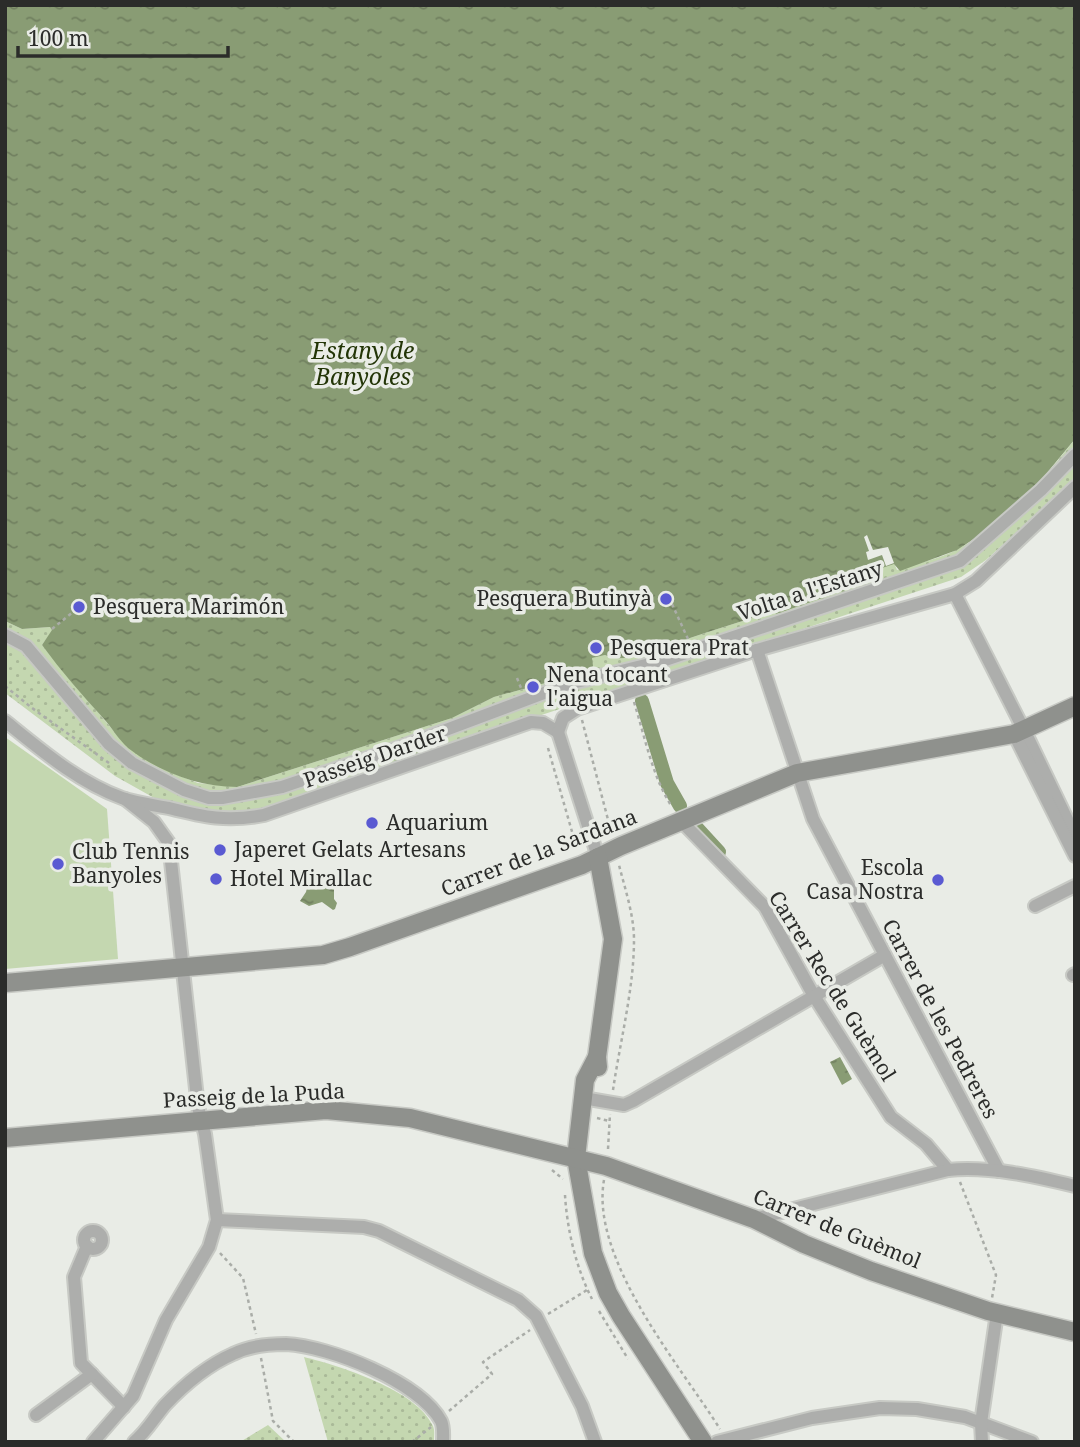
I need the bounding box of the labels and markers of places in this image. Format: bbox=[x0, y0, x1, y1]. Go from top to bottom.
place label: Pesquera Butinyà bbox=[476, 584, 652, 612]
marker: Pesquera Butinyà bbox=[658, 591, 674, 607]
place label: Pesquera Marimón bbox=[93, 592, 284, 620]
marker: Pesquera Marimón bbox=[71, 599, 87, 615]
place label: Pesquera Prat bbox=[610, 633, 749, 661]
marker: Pesquera Prat bbox=[588, 640, 604, 656]
place label: Nena tocant l'aigua bbox=[547, 660, 668, 712]
marker: Nena tocant l'aigua bbox=[525, 679, 541, 695]
place label: Aquarium bbox=[386, 808, 488, 836]
marker: Aquarium bbox=[364, 815, 380, 831]
place label: Japeret Gelats Artesans bbox=[233, 835, 466, 863]
place label: Club Tennis Banyoles bbox=[72, 837, 189, 889]
marker: Japeret Gelats Artesans bbox=[212, 842, 228, 858]
place label: Escola Casa Nostra bbox=[806, 853, 924, 905]
marker: Club Tennis Banyoles bbox=[50, 856, 66, 872]
place label: Hotel Mirallac bbox=[230, 864, 372, 892]
marker: Hotel Mirallac bbox=[208, 871, 224, 887]
marker: Escola Casa Nostra bbox=[930, 872, 946, 888]

